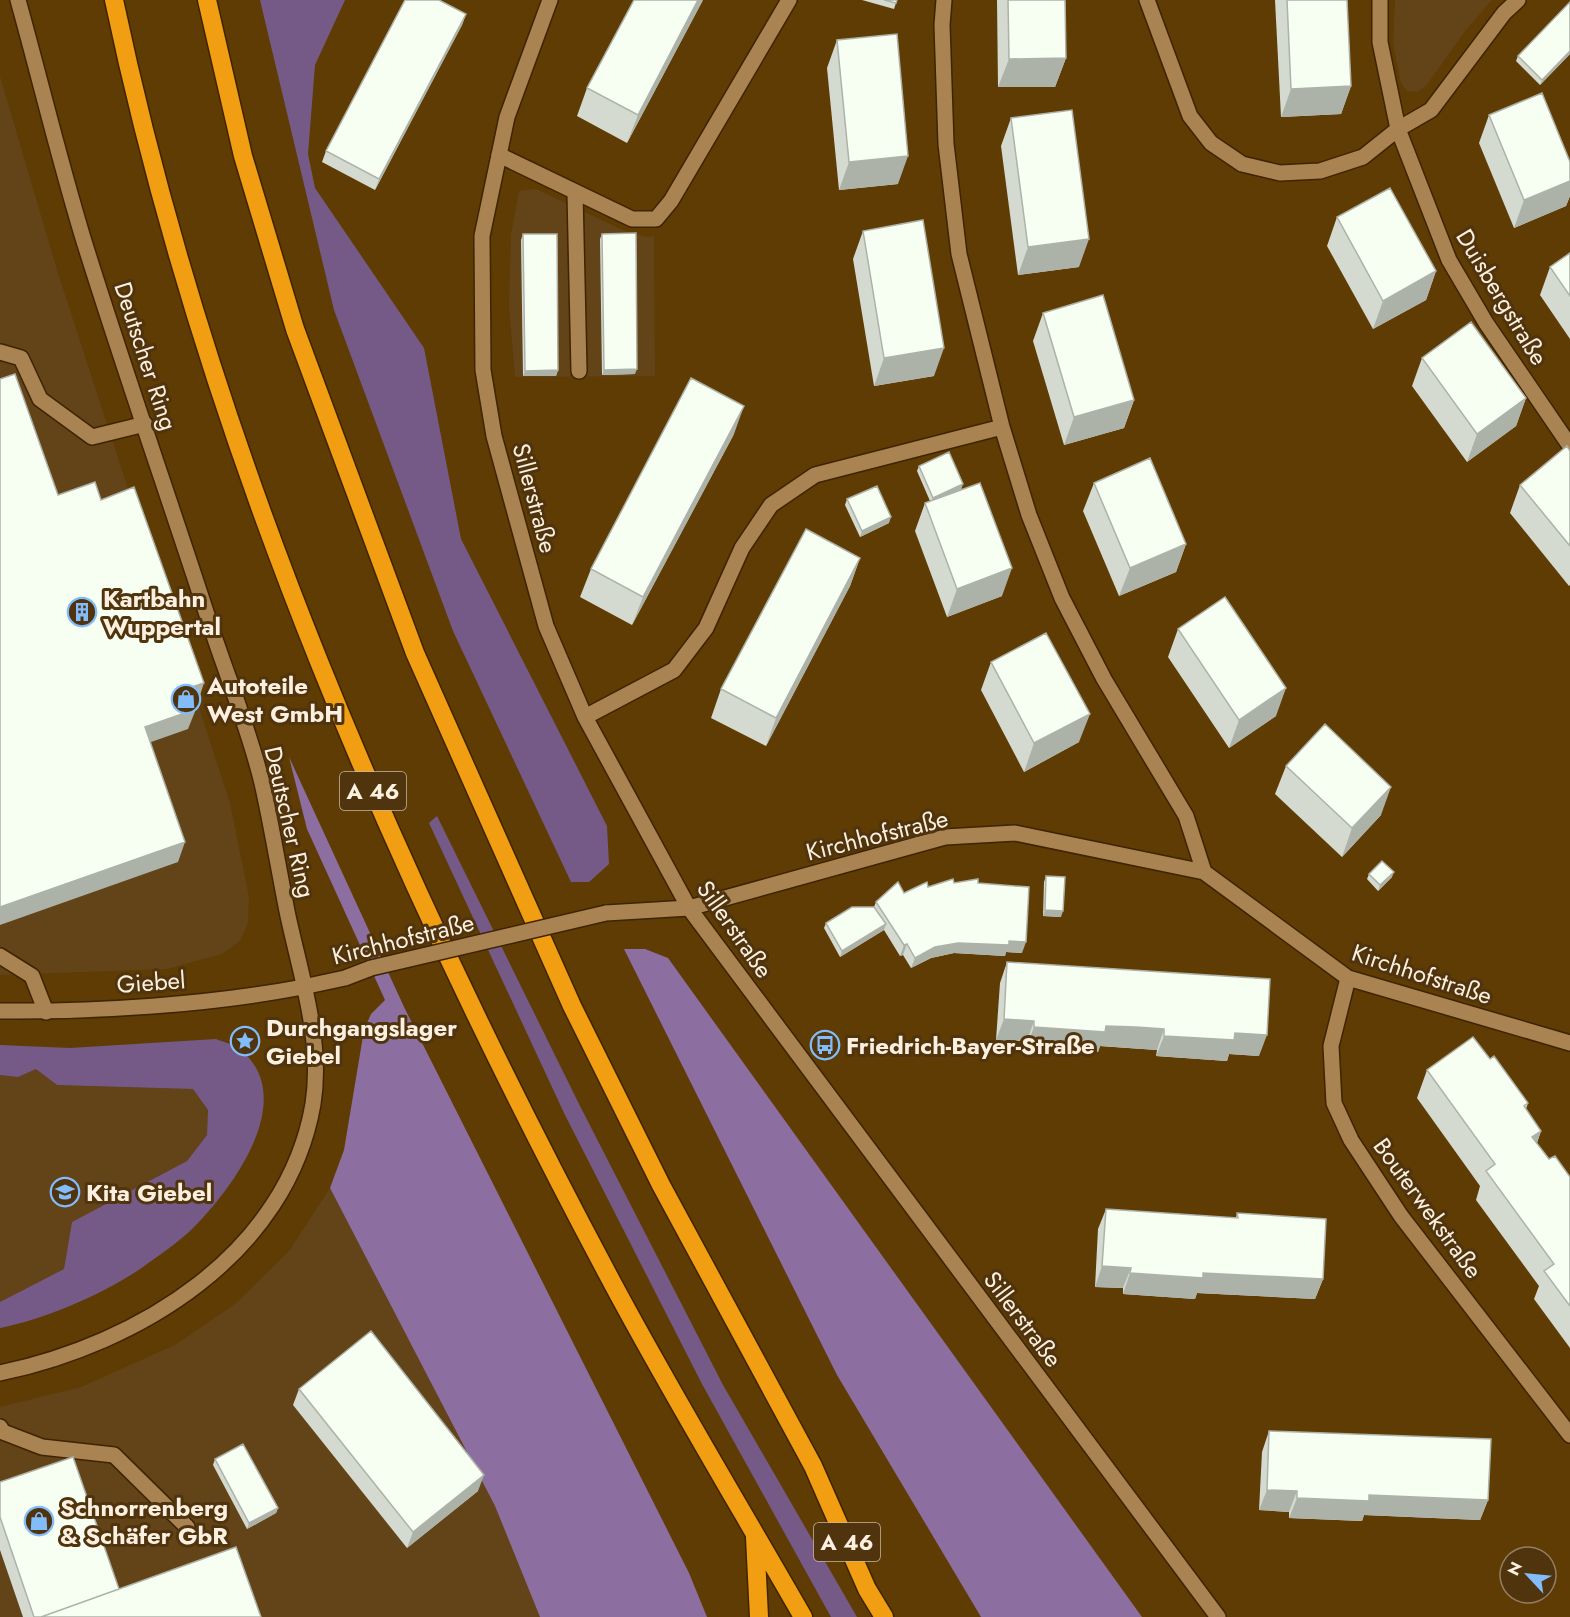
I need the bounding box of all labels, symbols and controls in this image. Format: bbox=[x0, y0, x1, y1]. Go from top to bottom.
street label: Duisbergstraße bbox=[1447, 222, 1557, 372]
street label: Deutscher Ring bbox=[105, 277, 187, 435]
street label: Sillerstraße bbox=[504, 439, 566, 557]
place label: Kartbahn Wuppertal bbox=[103, 581, 221, 644]
building icon: Kartbahn Wuppertal bbox=[66, 596, 98, 628]
place label: Autoteile West GmbH bbox=[206, 668, 343, 731]
shop icon: Autoteile West GmbH bbox=[170, 683, 202, 715]
street label: Deutscher Ring bbox=[256, 743, 324, 901]
road number: A 46 bbox=[340, 772, 406, 810]
street label: Kirchhofstraße bbox=[802, 800, 952, 870]
street label: Sillerstraße bbox=[688, 873, 782, 985]
street label: Kirchhofstraße bbox=[328, 904, 478, 974]
street label: Kirchhofstraße bbox=[1347, 935, 1497, 1013]
street label: Giebel bbox=[115, 962, 187, 1002]
place label: Durchgangslager Giebel bbox=[266, 1010, 457, 1073]
place icon: Durchgangslager Giebel bbox=[229, 1025, 261, 1057]
place label: Friedrich-Bayer-Straße bbox=[846, 1028, 1095, 1063]
bus stop icon: Friedrich-Bayer-Straße bbox=[809, 1029, 841, 1061]
street label: Bouterwekstraße bbox=[1365, 1130, 1491, 1286]
place label: Kita Giebel bbox=[86, 1175, 212, 1210]
school or university icon: Kita Giebel bbox=[49, 1176, 81, 1208]
street label: Sillerstraße bbox=[975, 1264, 1071, 1374]
place label: Schnorrenberg & Schäfer GbR bbox=[60, 1490, 228, 1553]
shop icon: Schnorrenberg & Schäfer GbR bbox=[23, 1505, 55, 1537]
road number: A 46 bbox=[814, 1523, 880, 1561]
north arrow bbox=[1498, 1545, 1558, 1605]
text: N bbox=[1502, 1558, 1528, 1579]

